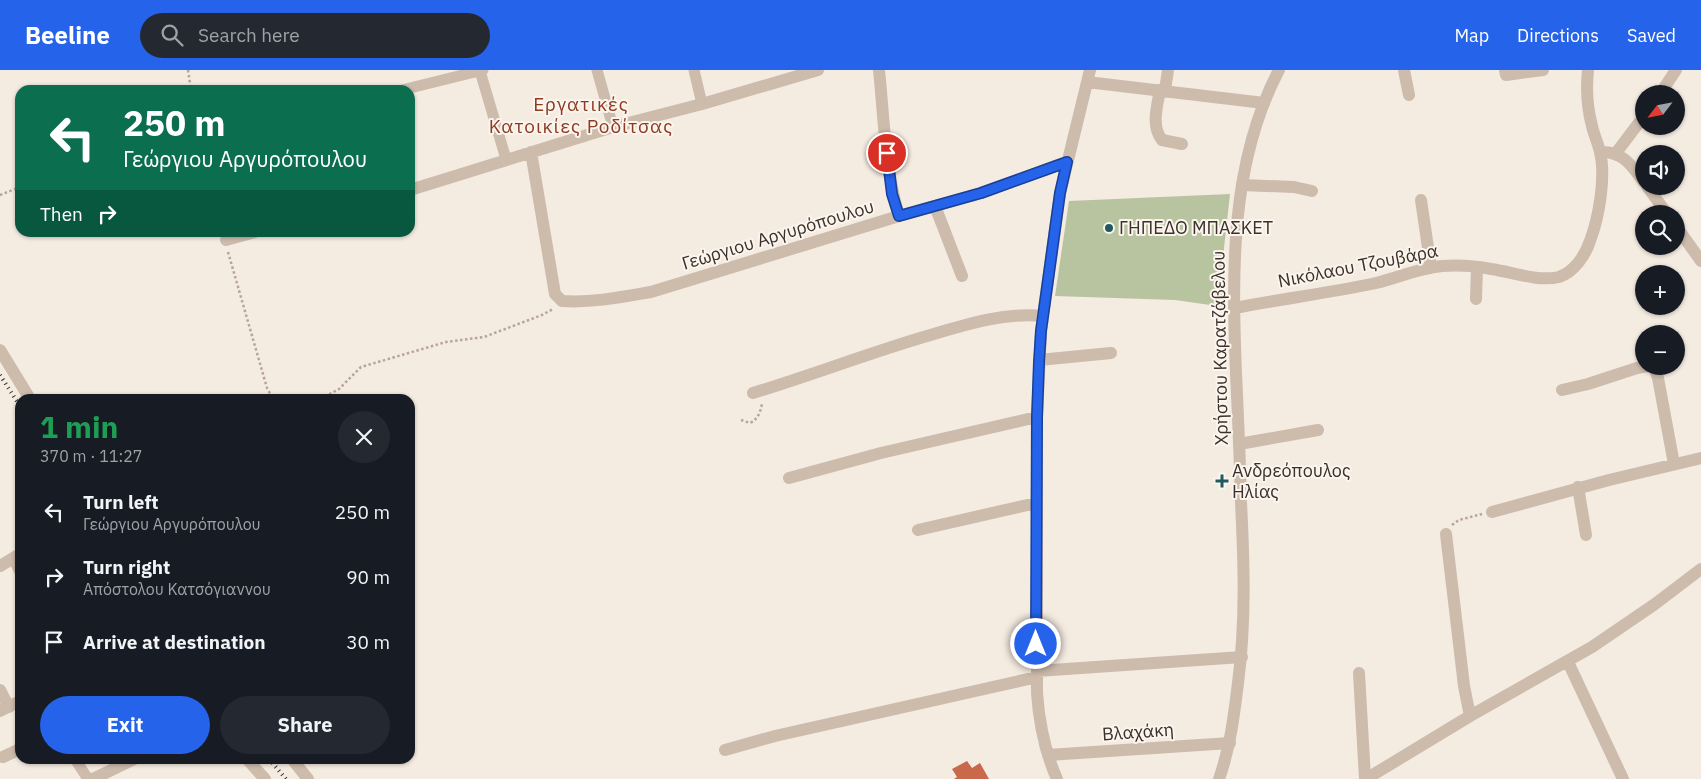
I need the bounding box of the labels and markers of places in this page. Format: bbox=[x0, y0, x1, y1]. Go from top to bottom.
pin bbox=[866, 132, 908, 174]
place label: ΓΗΠΕΔΟ ΜΠΑΣΚΕΤ bbox=[1119, 216, 1273, 239]
marker: ΓΗΠΕΔΟ ΜΠΑΣΚΕΤ bbox=[1103, 222, 1115, 234]
place label: Ανδρεόπουλος Ηλίας bbox=[1232, 459, 1351, 503]
marker: Ανδρεόπουλος Ηλίας bbox=[1216, 475, 1228, 487]

